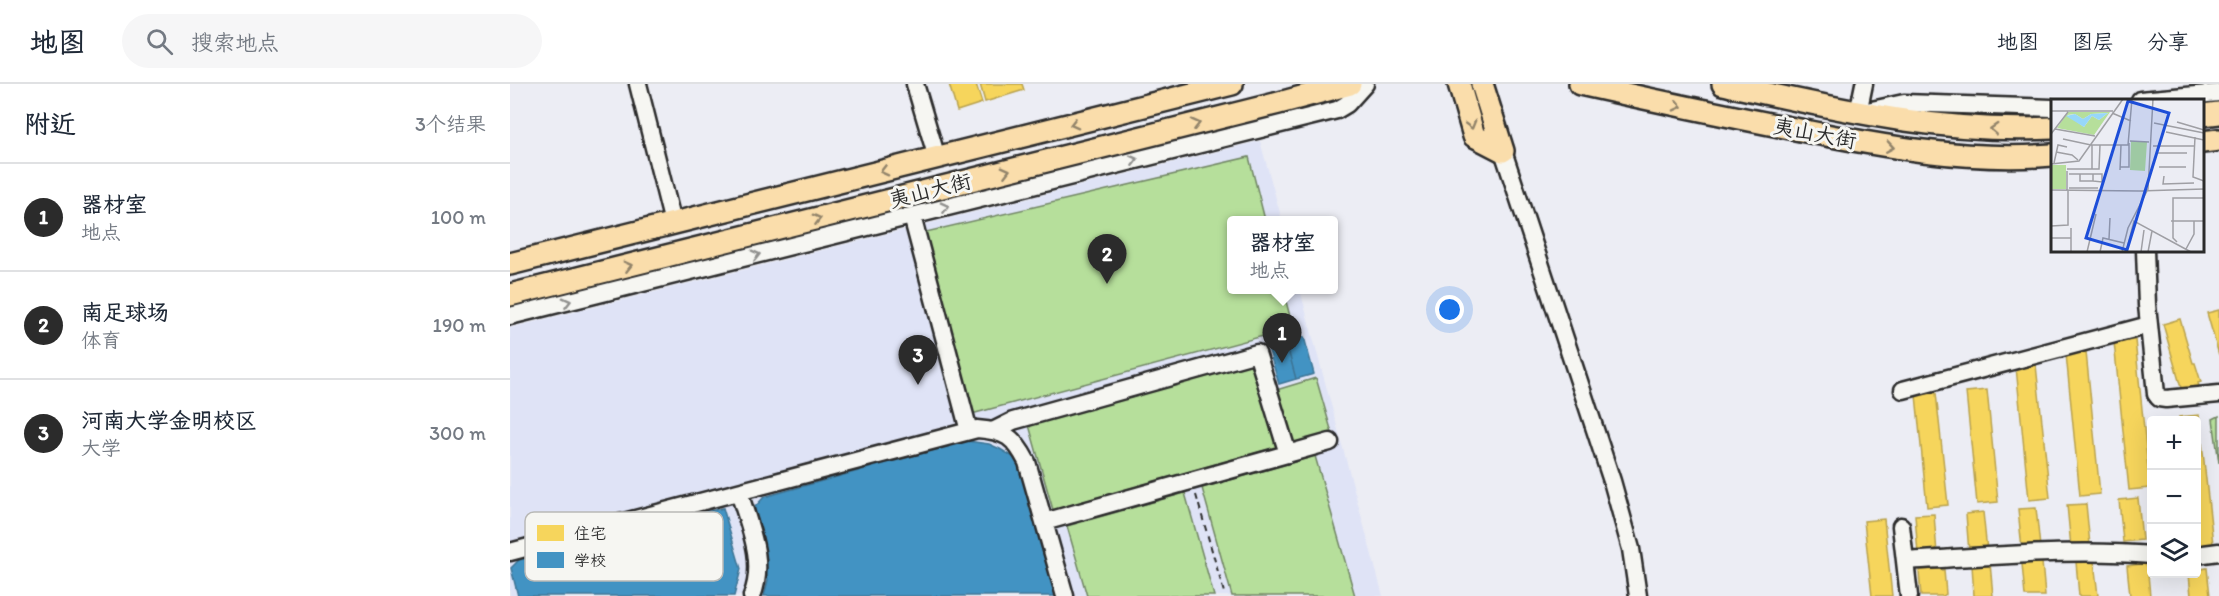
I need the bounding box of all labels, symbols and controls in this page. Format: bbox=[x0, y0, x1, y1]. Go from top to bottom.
search box bbox=[122, 14, 542, 68]
text: 地图 bbox=[30, 25, 86, 59]
icon: search bbox=[143, 25, 176, 58]
text: 搜索地点 bbox=[191, 29, 279, 56]
text: 地图 bbox=[1997, 29, 2039, 54]
text: 图层 bbox=[2072, 29, 2114, 54]
text: 分享 bbox=[2147, 29, 2189, 54]
one-way arrow bbox=[1673, 99, 1683, 112]
inset map bbox=[2051, 99, 2204, 252]
text: 附近 bbox=[24, 108, 76, 140]
text: 3个结果 bbox=[415, 112, 486, 136]
street label: 夷山大街 bbox=[1771, 113, 1859, 153]
one-way arrow bbox=[1069, 116, 1079, 129]
one-way arrow bbox=[1190, 119, 1200, 132]
one-way arrow bbox=[1464, 120, 1476, 130]
one-way arrow bbox=[1990, 122, 1999, 135]
one-way arrow bbox=[1886, 140, 1895, 152]
one-way arrow bbox=[1129, 155, 1139, 168]
one-way arrow bbox=[879, 163, 889, 176]
one-way arrow bbox=[1001, 166, 1011, 179]
street label: 夷山大街 bbox=[886, 168, 974, 212]
text: 器材室 bbox=[81, 191, 147, 218]
one-way arrow bbox=[940, 202, 950, 215]
text: 1 bbox=[39, 205, 48, 229]
text: 100 m bbox=[431, 205, 486, 229]
one-way arrow bbox=[812, 213, 822, 226]
popup bbox=[1227, 216, 1338, 294]
text: 地点 bbox=[81, 220, 121, 244]
text: 器材室 bbox=[1249, 229, 1316, 256]
pin: 2 bbox=[1088, 234, 1126, 284]
one-way arrow bbox=[751, 249, 761, 262]
text: 地点 bbox=[1249, 258, 1289, 282]
one-way arrow bbox=[623, 260, 633, 273]
your location bbox=[1435, 295, 1464, 324]
one-way arrow bbox=[562, 296, 572, 309]
text: 南足球场 bbox=[81, 299, 169, 326]
text: 2 bbox=[38, 313, 49, 337]
text: 190 m bbox=[433, 313, 486, 337]
pin: 1 bbox=[1262, 314, 1302, 363]
text: 体育 bbox=[81, 328, 121, 352]
pin: 3 bbox=[898, 336, 938, 385]
text: 河南大学金明校区 bbox=[81, 407, 257, 434]
map controls bbox=[2147, 416, 2201, 578]
button: + bbox=[2147, 416, 2201, 470]
text: 3 bbox=[38, 421, 49, 445]
text: 300 m bbox=[429, 421, 486, 445]
text: 大学 bbox=[81, 436, 121, 460]
button: − bbox=[2147, 470, 2201, 524]
legend bbox=[525, 512, 723, 581]
text: 住宅 bbox=[574, 524, 606, 543]
button: layers bbox=[2147, 524, 2201, 578]
text: 学校 bbox=[574, 551, 606, 570]

